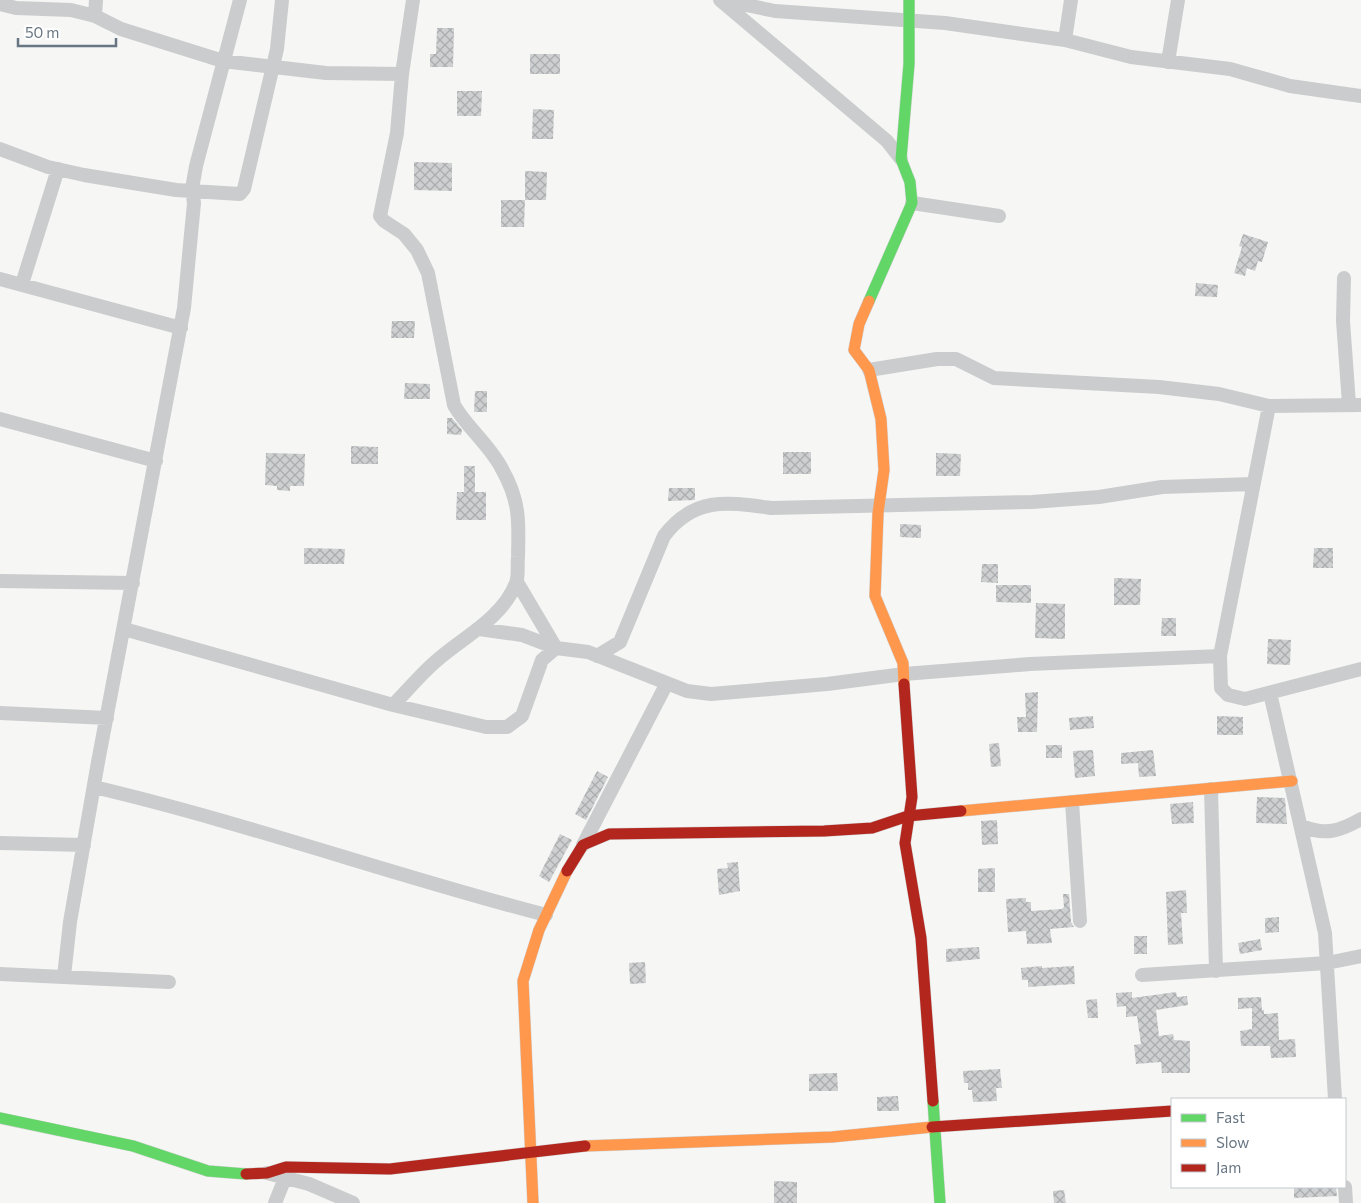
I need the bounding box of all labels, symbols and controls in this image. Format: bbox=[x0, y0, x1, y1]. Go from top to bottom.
scale bar bbox=[18, 15, 115, 47]
text: 50 m bbox=[25, 23, 59, 41]
legend bbox=[1171, 1098, 1346, 1188]
text: Fast bbox=[1216, 1108, 1245, 1126]
text: Slow bbox=[1216, 1133, 1249, 1151]
text: Jam bbox=[1216, 1158, 1241, 1176]

